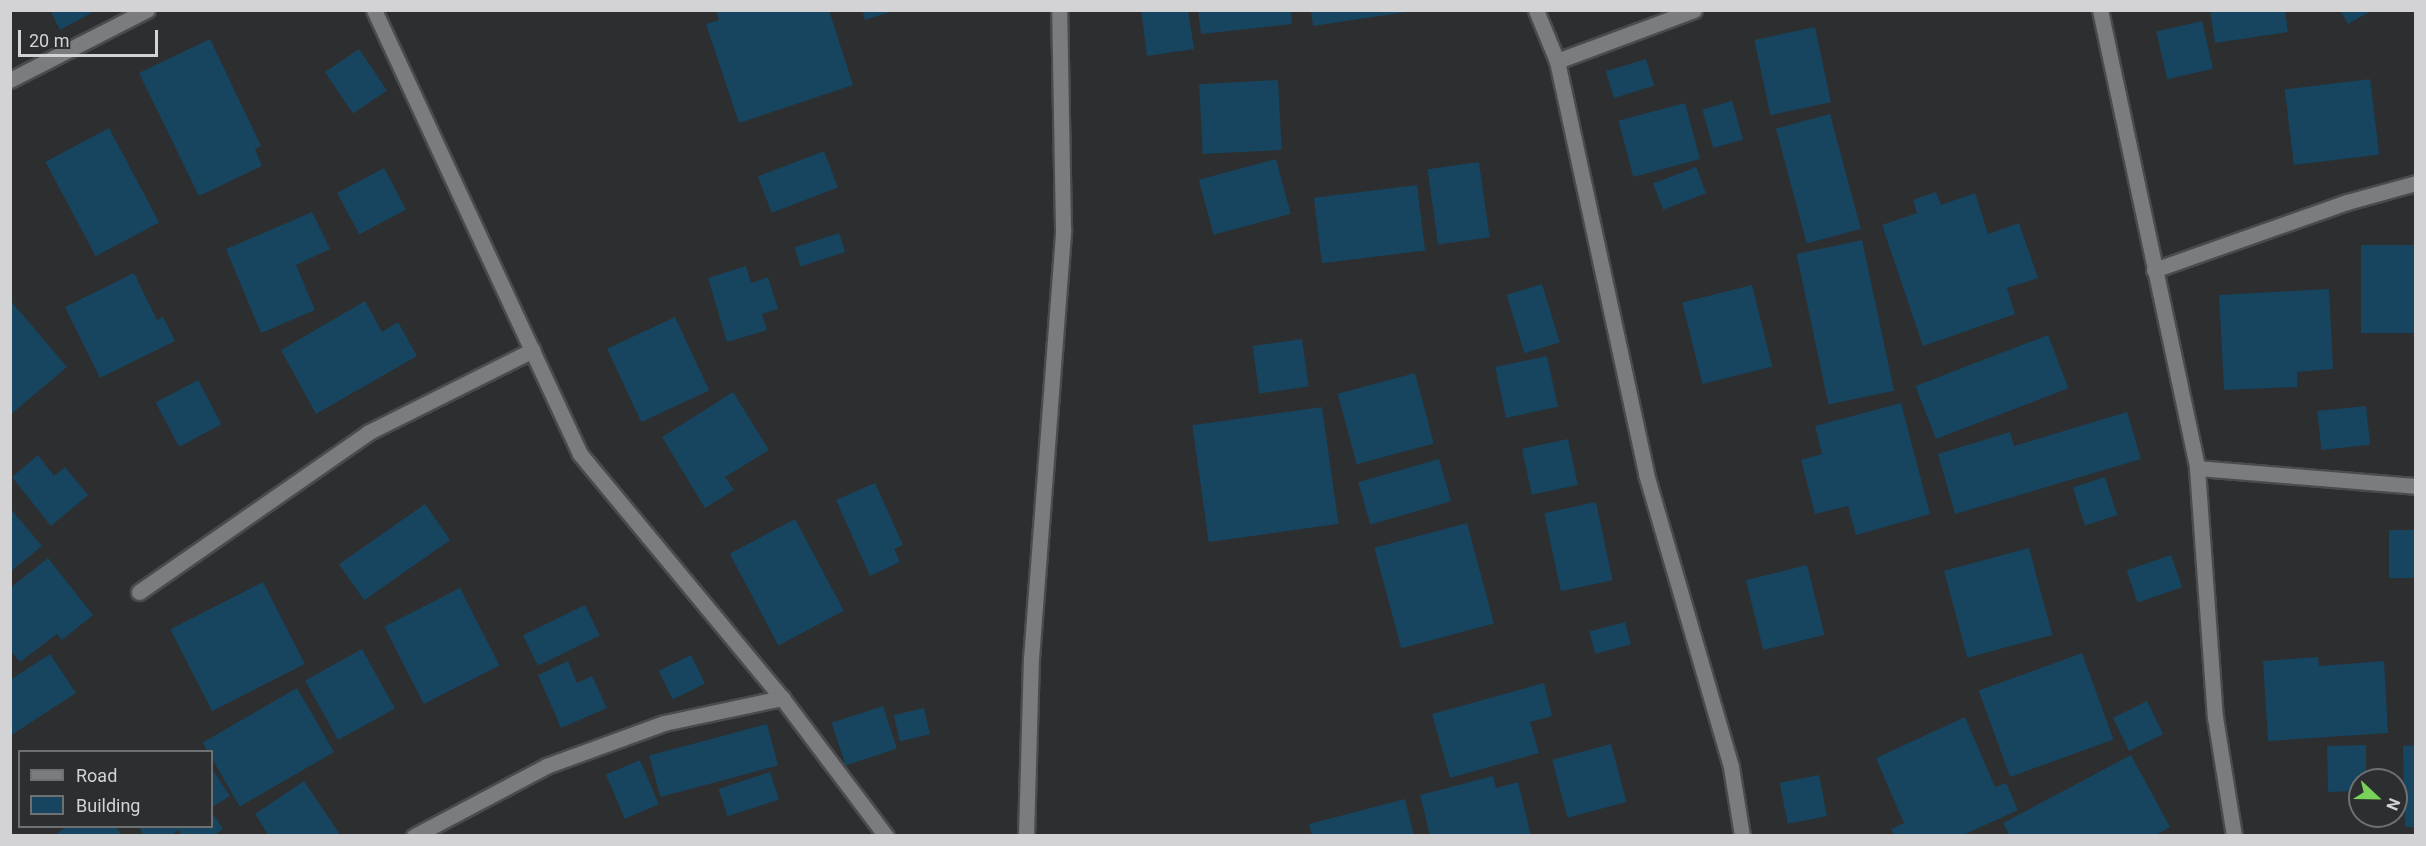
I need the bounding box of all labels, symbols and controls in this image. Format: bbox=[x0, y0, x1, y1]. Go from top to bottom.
scale bar bbox=[21, 18, 160, 56]
text: 20 m bbox=[29, 30, 69, 51]
legend bbox=[18, 750, 213, 828]
text: Road bbox=[76, 765, 117, 786]
north arrow bbox=[2348, 768, 2408, 828]
text: Building bbox=[76, 795, 140, 816]
text: N bbox=[2382, 795, 2404, 813]

